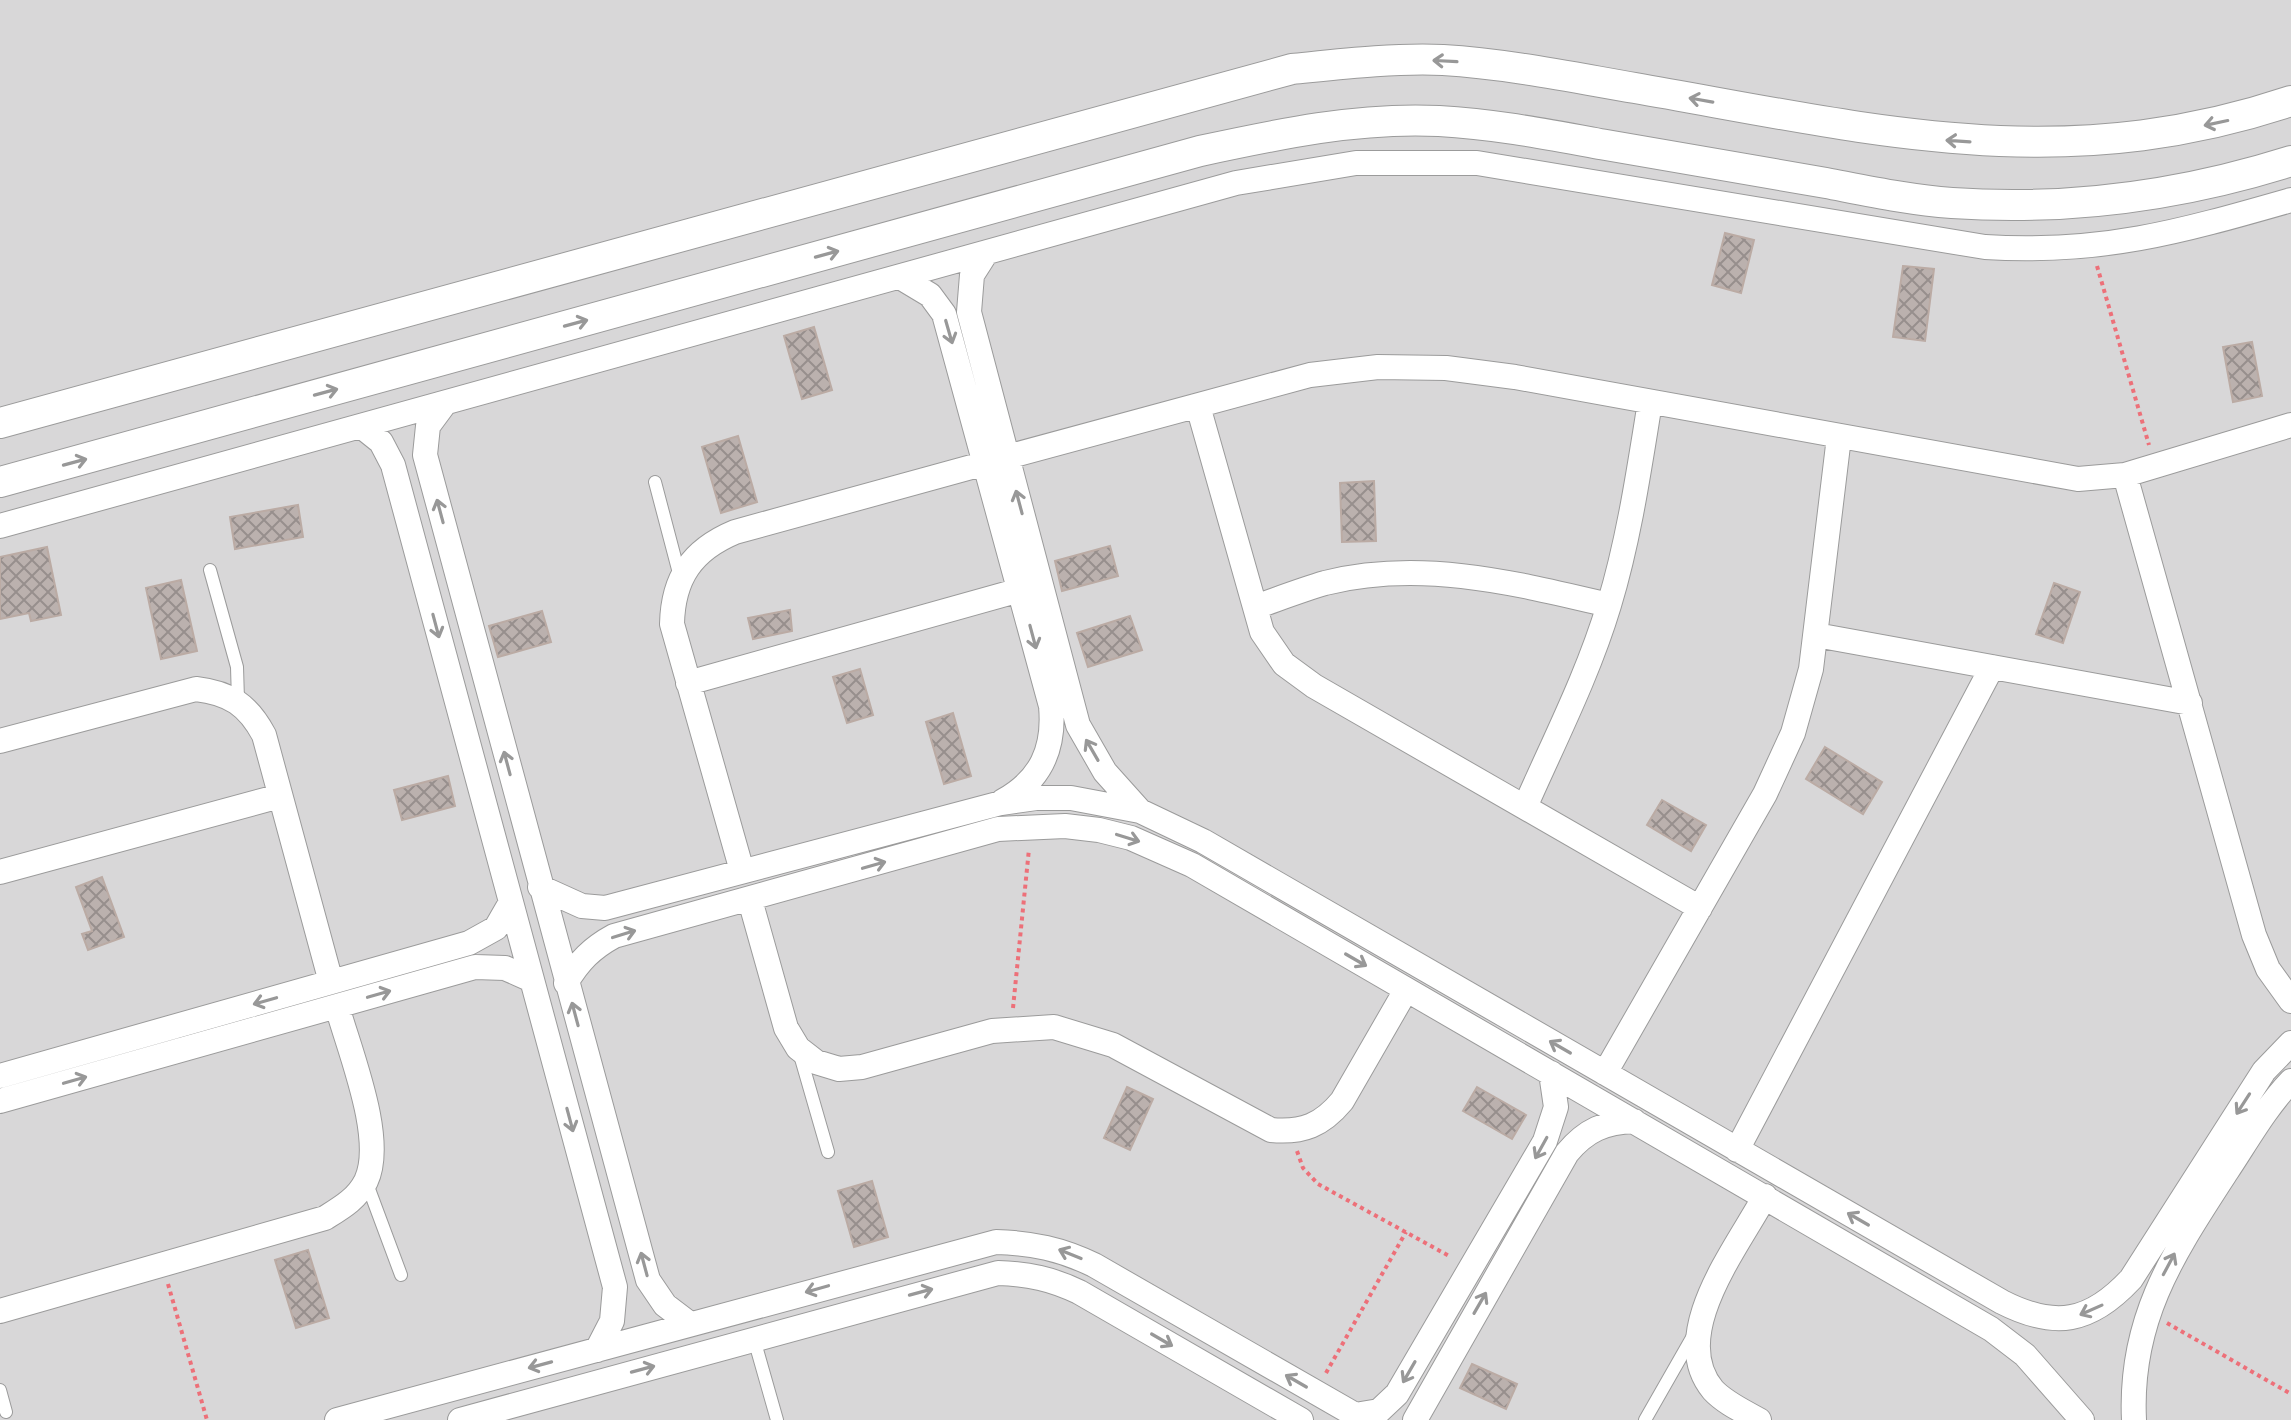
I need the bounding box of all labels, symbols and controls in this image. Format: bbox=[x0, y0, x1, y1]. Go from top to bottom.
one-way arrow bbox=[1432, 53, 1459, 68]
one-way arrow bbox=[1689, 91, 1715, 106]
one-way arrow bbox=[2204, 116, 2230, 131]
one-way arrow bbox=[1945, 133, 1972, 148]
one-way arrow bbox=[814, 246, 840, 261]
one-way arrow bbox=[563, 315, 589, 330]
one-way arrow bbox=[943, 318, 958, 344]
one-way arrow bbox=[312, 384, 338, 399]
one-way arrow bbox=[62, 453, 88, 468]
one-way arrow bbox=[1010, 489, 1025, 515]
one-way arrow bbox=[432, 499, 447, 525]
one-way arrow bbox=[430, 612, 445, 638]
one-way arrow bbox=[1026, 623, 1041, 649]
one-way arrow bbox=[1084, 739, 1100, 762]
one-way arrow bbox=[499, 750, 514, 776]
one-way arrow bbox=[1114, 831, 1140, 846]
one-way arrow bbox=[861, 857, 887, 872]
one-way arrow bbox=[610, 926, 636, 941]
one-way arrow bbox=[1344, 953, 1367, 969]
one-way arrow bbox=[366, 986, 391, 1000]
one-way arrow bbox=[252, 994, 278, 1009]
one-way arrow bbox=[566, 1001, 581, 1027]
one-way arrow bbox=[1549, 1039, 1572, 1055]
one-way arrow bbox=[62, 1072, 87, 1086]
one-way arrow bbox=[2234, 1092, 2250, 1115]
one-way arrow bbox=[563, 1106, 578, 1132]
one-way arrow bbox=[1533, 1135, 1548, 1159]
one-way arrow bbox=[1847, 1211, 1870, 1227]
one-way arrow bbox=[1058, 1246, 1083, 1260]
one-way arrow bbox=[636, 1252, 651, 1278]
one-way arrow bbox=[2161, 1253, 2177, 1276]
one-way arrow bbox=[805, 1282, 831, 1297]
one-way arrow bbox=[907, 1284, 933, 1299]
one-way arrow bbox=[1472, 1292, 1488, 1315]
one-way arrow bbox=[2079, 1304, 2103, 1319]
one-way arrow bbox=[1150, 1333, 1174, 1348]
one-way arrow bbox=[527, 1359, 553, 1374]
one-way arrow bbox=[1401, 1360, 1417, 1383]
one-way arrow bbox=[630, 1361, 656, 1376]
one-way arrow bbox=[1285, 1373, 1308, 1389]

